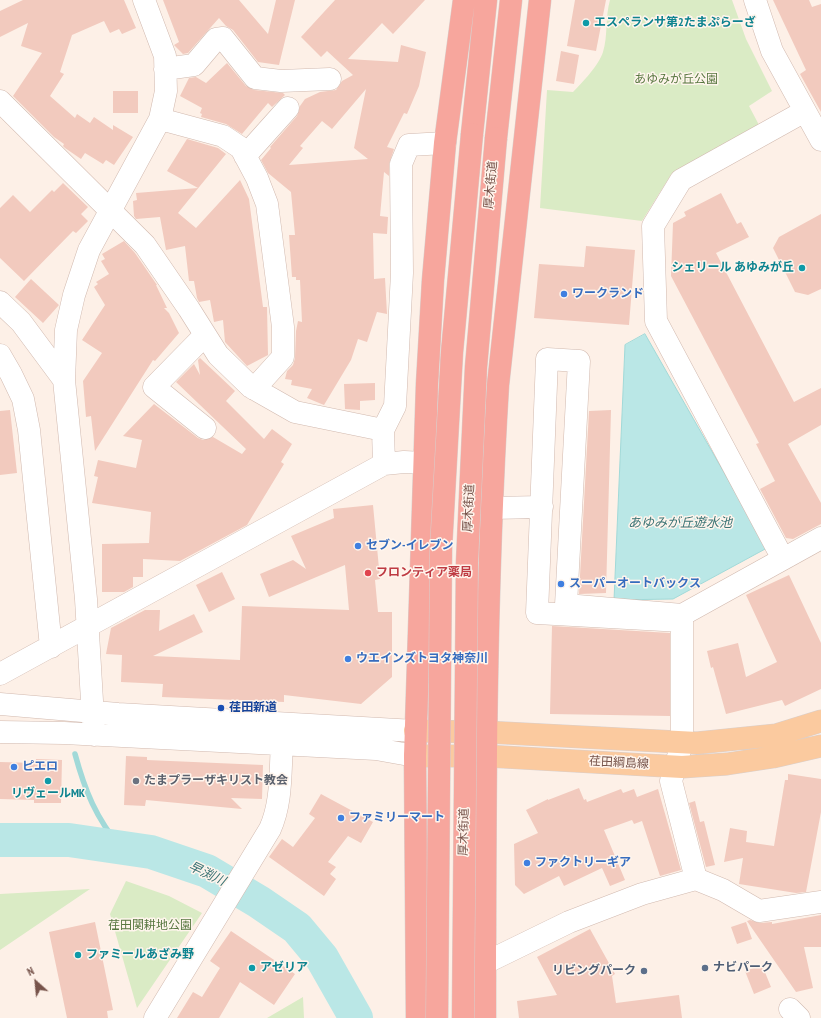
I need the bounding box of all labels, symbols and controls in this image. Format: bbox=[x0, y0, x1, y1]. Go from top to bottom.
place label: エスペランサ第2たまぷらーざ bbox=[594, 16, 756, 30]
marker: エスペランサ第2たまぷらーざ bbox=[581, 18, 591, 28]
park label: あゆみが丘公園 bbox=[634, 73, 718, 87]
street label: 厚木街道 bbox=[482, 160, 500, 210]
place label: シェリール あゆみが丘 bbox=[672, 261, 794, 275]
marker: シェリール あゆみが丘 bbox=[797, 263, 807, 273]
place label: ワークランド bbox=[572, 287, 644, 301]
marker: ワークランド bbox=[559, 289, 569, 299]
street label: 厚木街道 bbox=[461, 484, 477, 532]
water label: あゆみが丘遊水池 bbox=[628, 515, 732, 531]
place label: セブン-イレブン bbox=[366, 539, 454, 553]
marker: セブン-イレブン bbox=[353, 541, 363, 551]
place label: フロンティア薬局 bbox=[376, 566, 472, 580]
marker: フロンティア薬局 bbox=[363, 568, 373, 578]
place label: スーパーオートバックス bbox=[569, 577, 701, 591]
marker: スーパーオートバックス bbox=[556, 579, 566, 589]
place label: ウエインズトヨタ神奈川 bbox=[356, 652, 488, 666]
marker: ウエインズトヨタ神奈川 bbox=[343, 654, 353, 664]
place label: 荏田新道 bbox=[229, 701, 277, 715]
marker: 荏田新道 bbox=[216, 703, 226, 713]
street label: 荏田綱島線 bbox=[589, 754, 649, 772]
place label: ピエロ bbox=[22, 760, 58, 774]
marker: ピエロ bbox=[9, 762, 19, 772]
place label: たまプラーザキリスト教会 bbox=[144, 774, 288, 788]
marker: リヴェールMK bbox=[43, 776, 53, 786]
marker: たまプラーザキリスト教会 bbox=[131, 776, 141, 786]
place label: リヴェールMK bbox=[11, 787, 85, 801]
street label: 厚木街道 bbox=[456, 808, 472, 856]
place label: ファミリーマート bbox=[349, 811, 445, 825]
marker: ファミリーマート bbox=[336, 813, 346, 823]
place label: ファクトリーギア bbox=[535, 856, 631, 870]
marker: ファクトリーギア bbox=[522, 858, 532, 868]
water label: 早渕川 bbox=[186, 859, 228, 889]
park label: 荏田関耕地公園 bbox=[108, 919, 192, 933]
place label: ファミールあざみ野 bbox=[86, 948, 194, 962]
marker: ファミールあざみ野 bbox=[73, 950, 83, 960]
place label: アゼリア bbox=[260, 961, 308, 975]
place label: ナビパーク bbox=[713, 961, 773, 975]
north arrow bbox=[16, 962, 56, 1002]
marker: アゼリア bbox=[247, 963, 257, 973]
marker: ナビパーク bbox=[700, 963, 710, 973]
text: N bbox=[25, 964, 36, 979]
place label: リビングパーク bbox=[552, 964, 636, 978]
marker: リビングパーク bbox=[639, 966, 649, 976]

